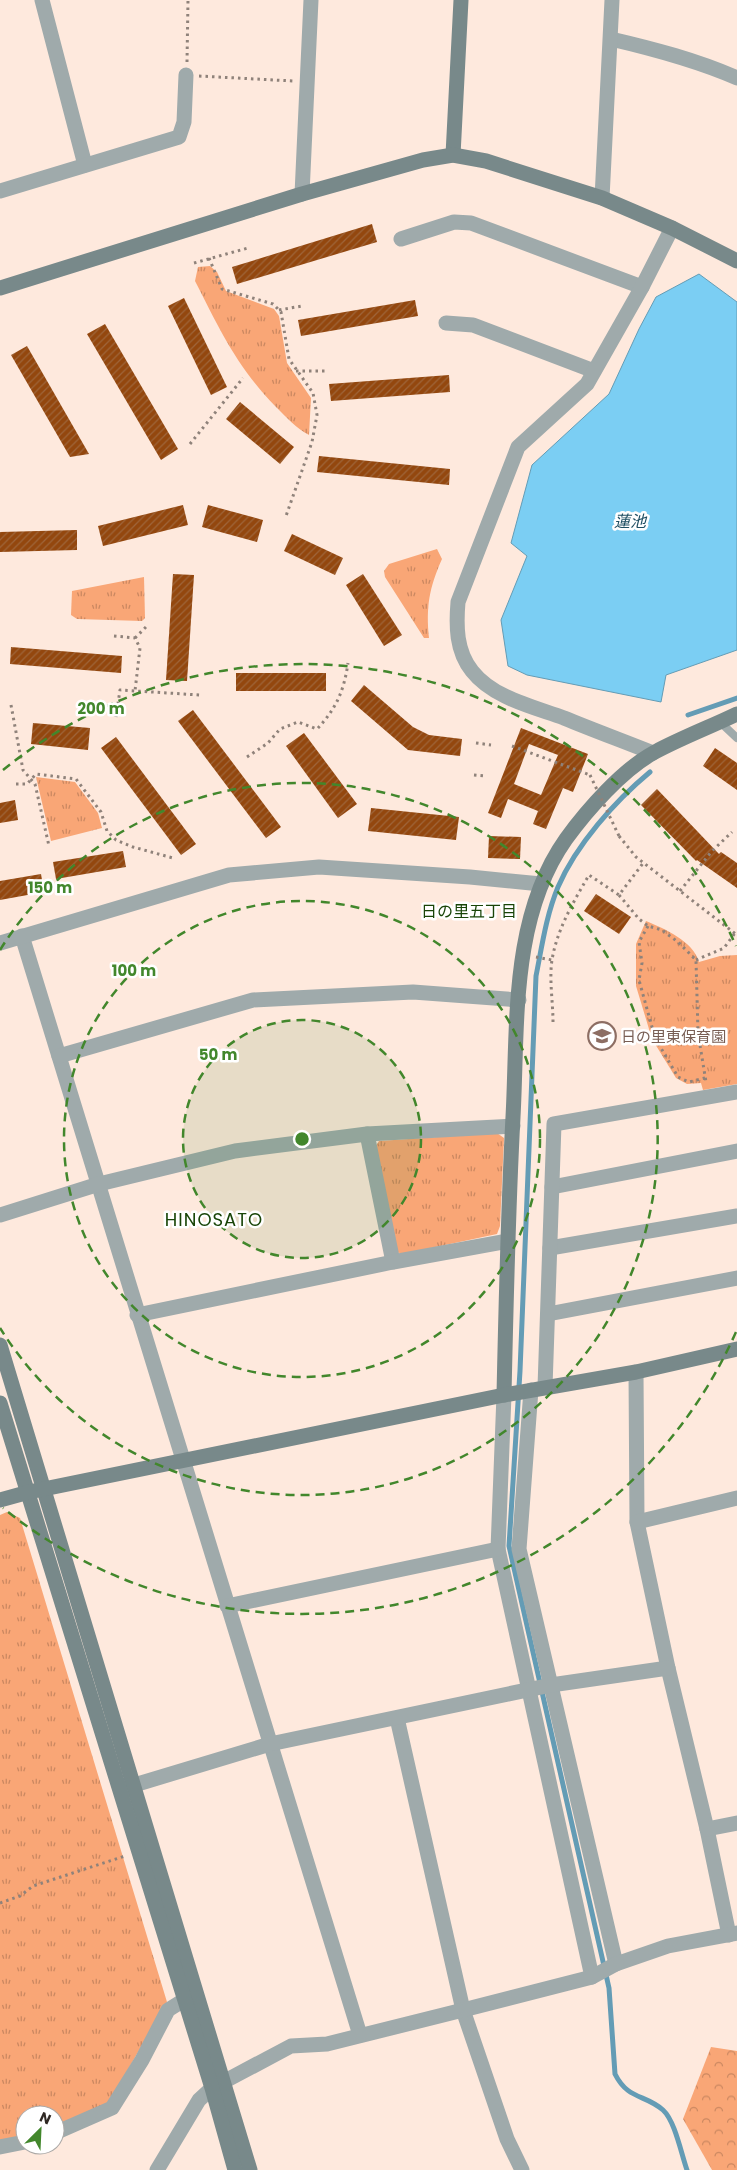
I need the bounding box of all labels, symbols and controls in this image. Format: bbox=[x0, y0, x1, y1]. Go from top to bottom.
water label: 蓮池 bbox=[614, 510, 648, 533]
text: 200 m bbox=[77, 698, 125, 719]
text: 150 m bbox=[28, 877, 72, 898]
district label: 日の里五丁目 bbox=[421, 900, 517, 923]
text: 100 m bbox=[112, 960, 156, 981]
school or university icon: 日の里東保育園 bbox=[587, 1021, 617, 1051]
place label: 日の里東保育園 bbox=[621, 1026, 726, 1047]
text: 50 m bbox=[199, 1044, 237, 1065]
centre of rings bbox=[293, 1130, 311, 1148]
district label: HINOSATO bbox=[165, 1207, 263, 1232]
north arrow bbox=[15, 2105, 65, 2155]
text: N bbox=[36, 2107, 54, 2129]

